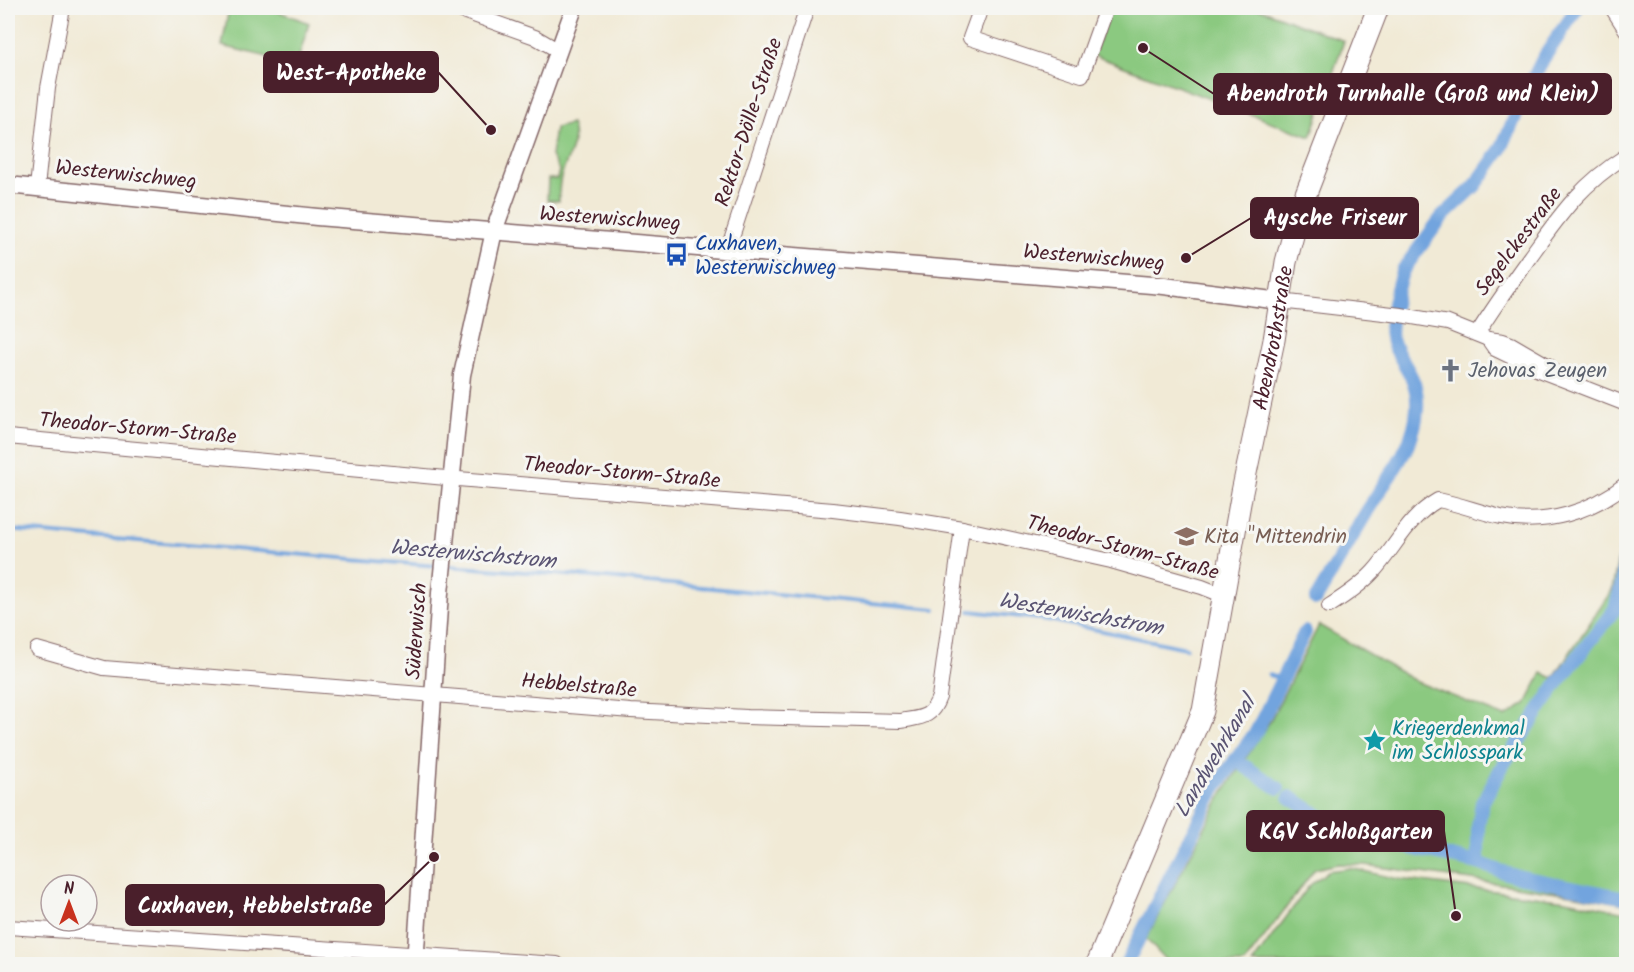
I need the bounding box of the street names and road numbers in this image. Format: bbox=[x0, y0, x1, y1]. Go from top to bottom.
street label: Rektor-Dölle-Straße bbox=[707, 33, 792, 211]
street label: Westerwischweg bbox=[54, 152, 198, 199]
street label: Segelckestraße bbox=[1467, 180, 1572, 304]
street label: Westerwischweg bbox=[538, 198, 682, 241]
street label: Westerwischweg bbox=[1022, 236, 1166, 281]
street label: Abendrothstraße bbox=[1245, 263, 1303, 414]
street label: Theodor-Storm-Straße bbox=[38, 404, 238, 455]
street label: Theodor-Storm-Straße bbox=[522, 448, 722, 499]
street label: Theodor-Storm-Straße bbox=[1023, 507, 1223, 590]
street label: Süderwisch bbox=[398, 582, 437, 681]
street label: Hebbelstraße bbox=[520, 665, 639, 708]

